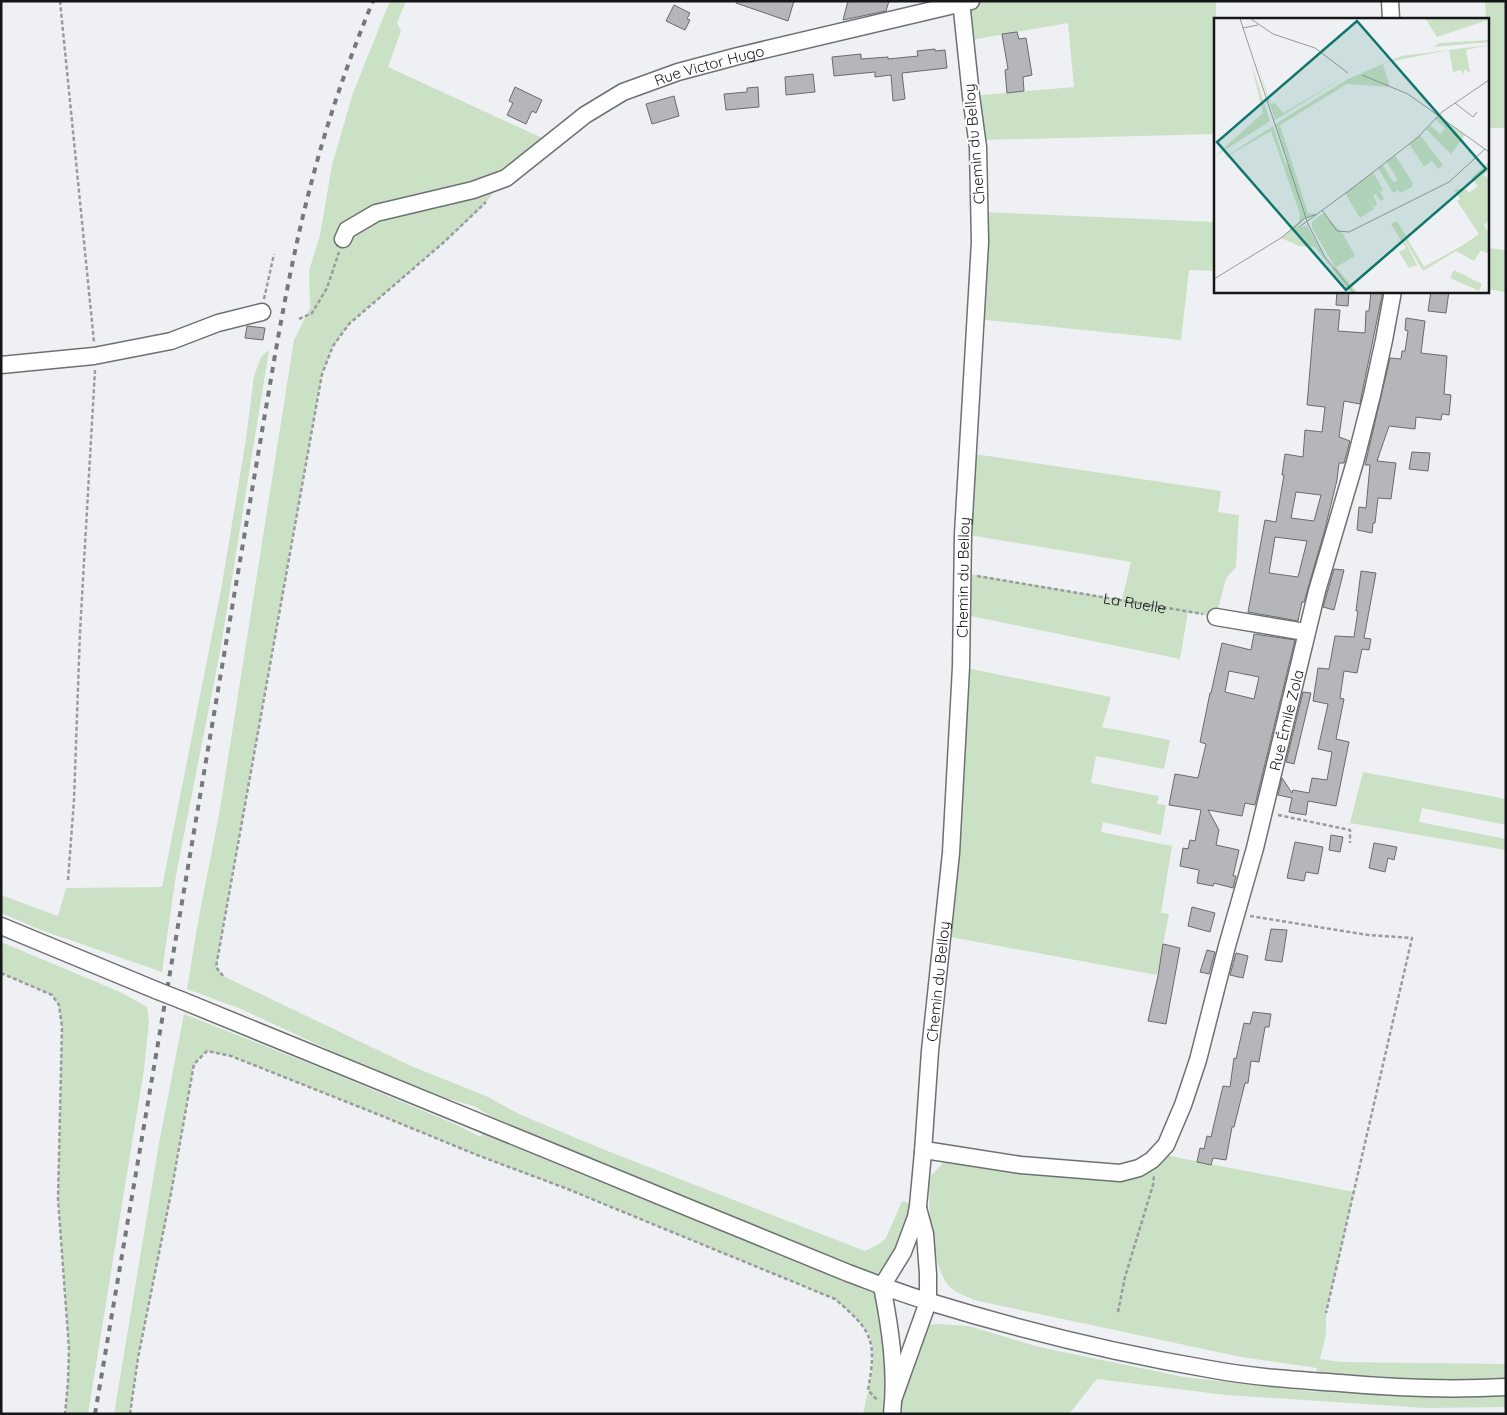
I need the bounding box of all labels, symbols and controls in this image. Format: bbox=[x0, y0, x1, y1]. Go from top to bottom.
inset map bbox=[1214, 18, 1490, 292]
street label: Rue Victor Hugo bbox=[651, 41, 766, 89]
street label: Chemin du Belloy bbox=[959, 83, 989, 205]
street label: Chemin du Belloy bbox=[952, 516, 973, 638]
street label: La Ruelle bbox=[1102, 588, 1168, 617]
street label: Rue Émile Zola bbox=[1264, 667, 1307, 773]
street label: Chemin du Belloy bbox=[922, 920, 953, 1043]

